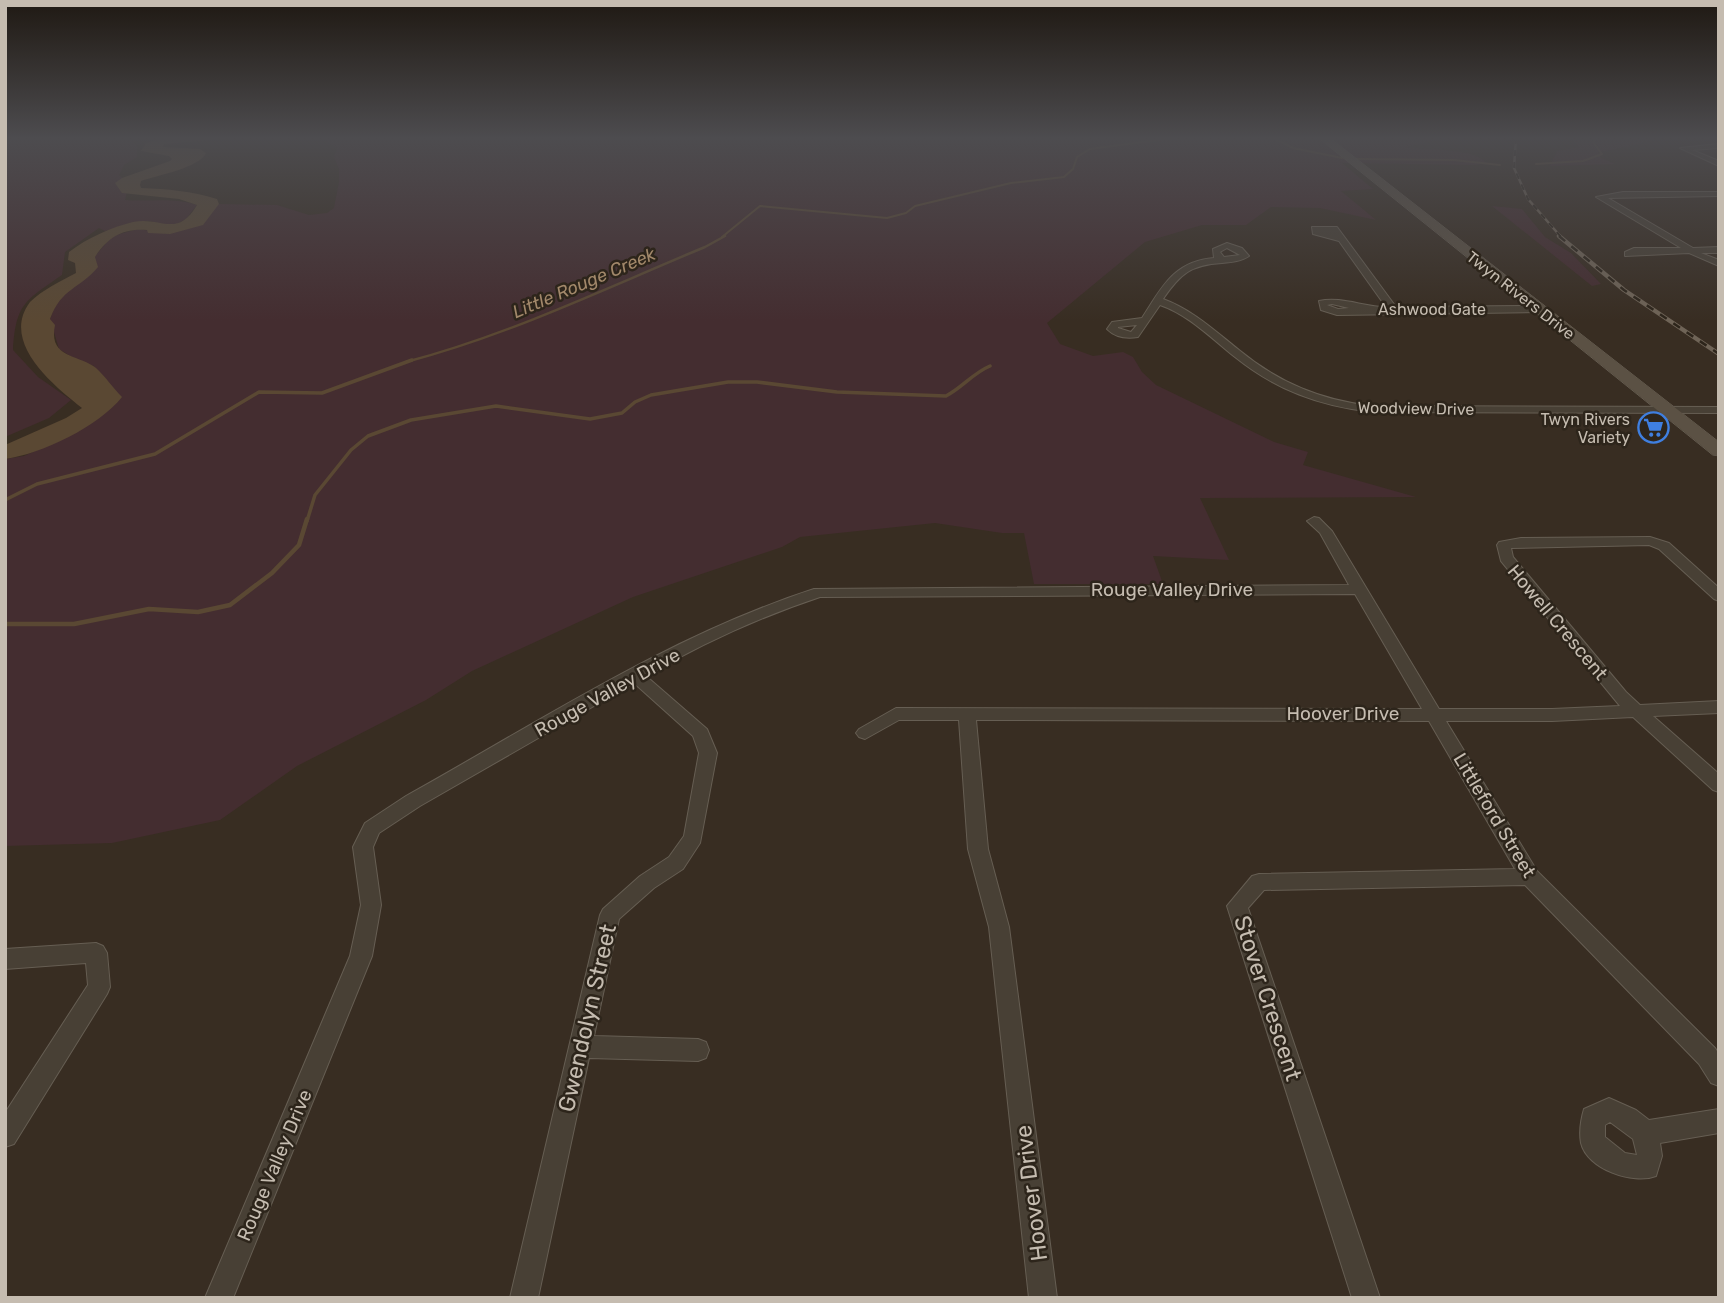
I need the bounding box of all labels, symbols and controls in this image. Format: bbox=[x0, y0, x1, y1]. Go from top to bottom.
water label: Little Rouge Creek bbox=[509, 243, 660, 323]
street label: Twyn Rivers Drive bbox=[1463, 247, 1579, 344]
street label: Ashwood Gate bbox=[1378, 300, 1486, 319]
street label: Woodview Drive bbox=[1357, 398, 1475, 419]
place label: Twyn Rivers Variety bbox=[1541, 410, 1630, 447]
supermarket icon: Twyn Rivers Variety bbox=[1636, 411, 1670, 445]
street label: Howell Crescent bbox=[1503, 560, 1613, 685]
street label: Rouge Valley Drive bbox=[1091, 578, 1253, 601]
street label: Rouge Valley Drive bbox=[531, 643, 684, 742]
street label: Hoover Drive bbox=[1286, 702, 1400, 725]
street label: Littleford Street bbox=[1448, 749, 1541, 882]
street label: Stover Crescent bbox=[1228, 912, 1308, 1084]
street label: Gwendolyn Street bbox=[552, 921, 622, 1115]
street label: Rouge Valley Drive bbox=[232, 1086, 317, 1244]
street label: Hoover Drive bbox=[1009, 1123, 1053, 1263]

